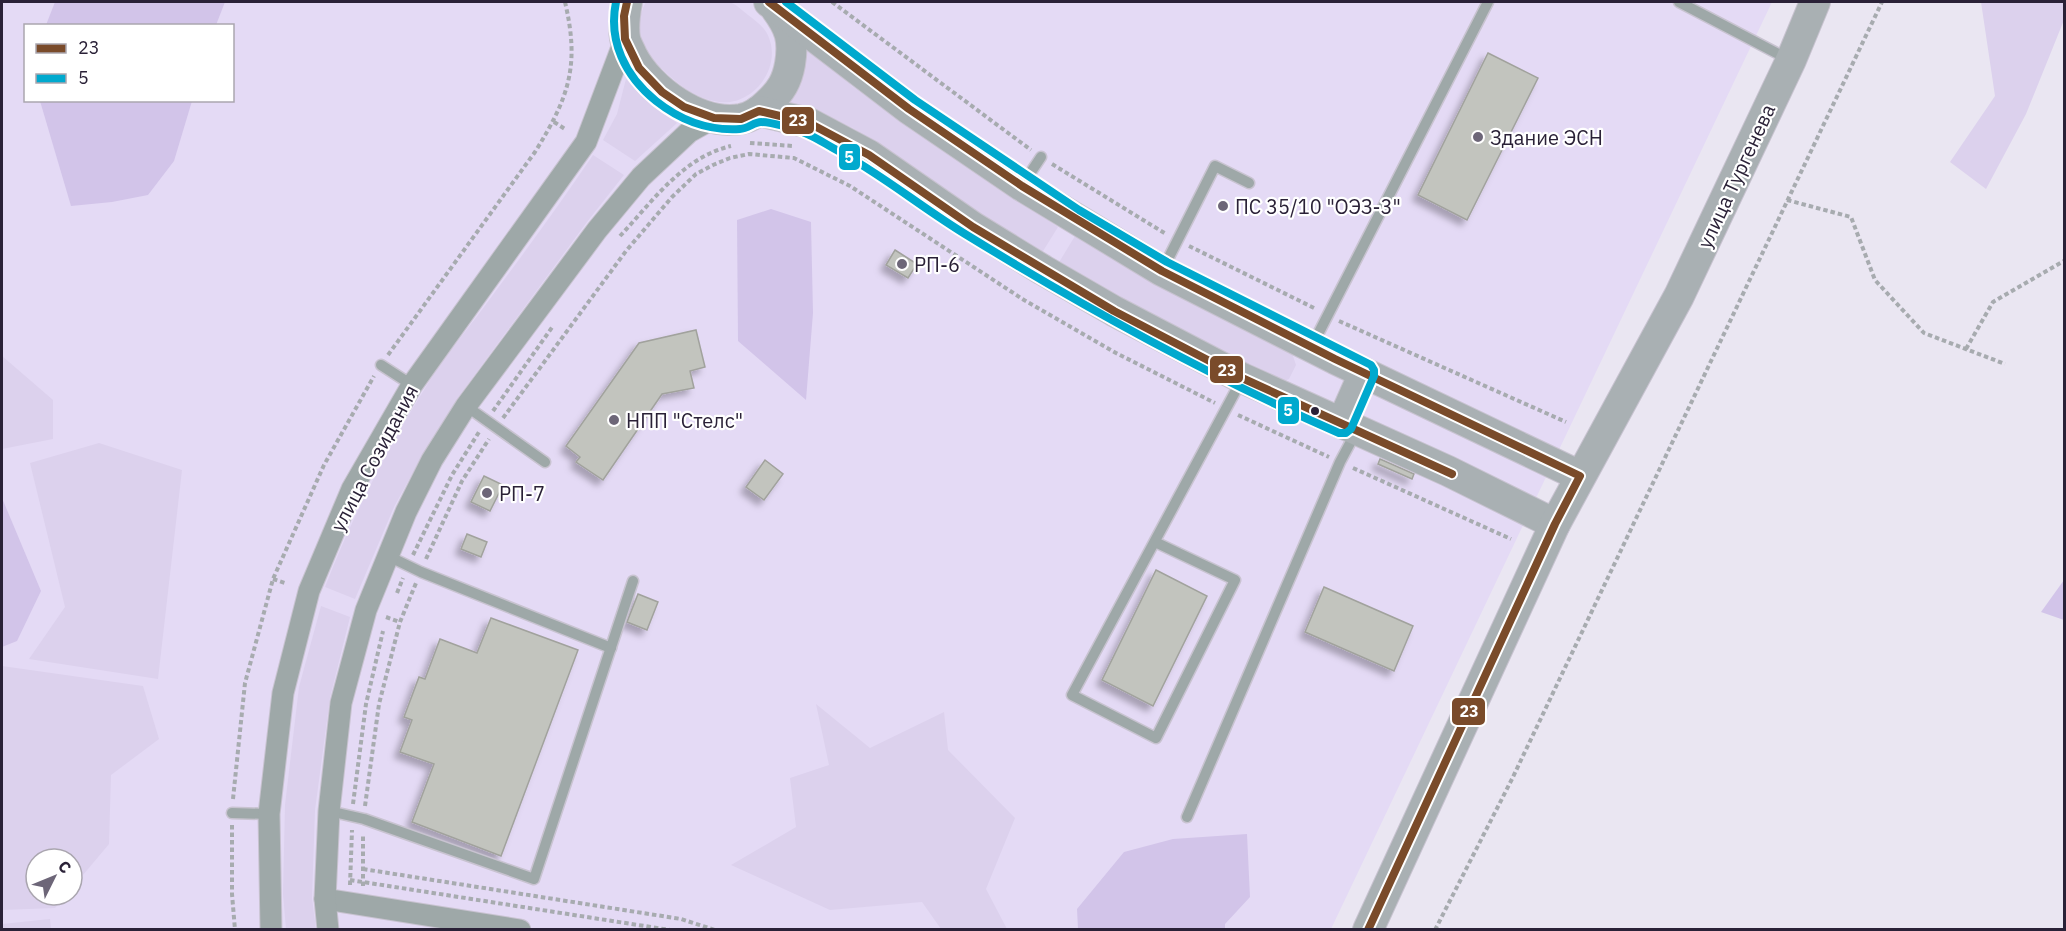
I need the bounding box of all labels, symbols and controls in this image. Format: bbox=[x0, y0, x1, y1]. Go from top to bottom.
legend bbox=[24, 24, 234, 102]
text: 23 bbox=[78, 36, 100, 59]
text: 5 bbox=[78, 66, 89, 89]
street label: улица Тургенева bbox=[1691, 99, 1781, 252]
line badge: 23 bbox=[781, 106, 815, 135]
text: 23 bbox=[788, 110, 808, 130]
place label: Здание ЭСН bbox=[1490, 124, 1603, 151]
marker: Здание ЭСН bbox=[1471, 130, 1485, 144]
line badge: 5 bbox=[838, 143, 861, 171]
text: 5 bbox=[844, 147, 854, 167]
place label: ПС 35/10 "ОЭЗ-3" bbox=[1235, 193, 1401, 220]
marker: ПС 35/10 "ОЭЗ-3" bbox=[1216, 199, 1230, 213]
place label: РП-6 bbox=[914, 251, 960, 278]
marker: РП-6 bbox=[895, 257, 909, 271]
line badge: 23 bbox=[1209, 355, 1244, 384]
text: 23 bbox=[1217, 360, 1237, 380]
street label: улица Созидания bbox=[324, 380, 424, 536]
line badge: 5 bbox=[1277, 396, 1300, 425]
text: 5 bbox=[1283, 400, 1293, 420]
unlabelled marker bbox=[1309, 405, 1321, 417]
place label: НПП "Стелс" bbox=[626, 407, 743, 434]
marker: НПП "Стелс" bbox=[607, 413, 621, 427]
place label: РП-7 bbox=[499, 480, 545, 507]
marker: РП-7 bbox=[480, 486, 494, 500]
line badge: 23 bbox=[1451, 697, 1486, 726]
text: 23 bbox=[1459, 701, 1479, 721]
north arrow bbox=[24, 847, 84, 907]
text: С bbox=[54, 856, 76, 877]

